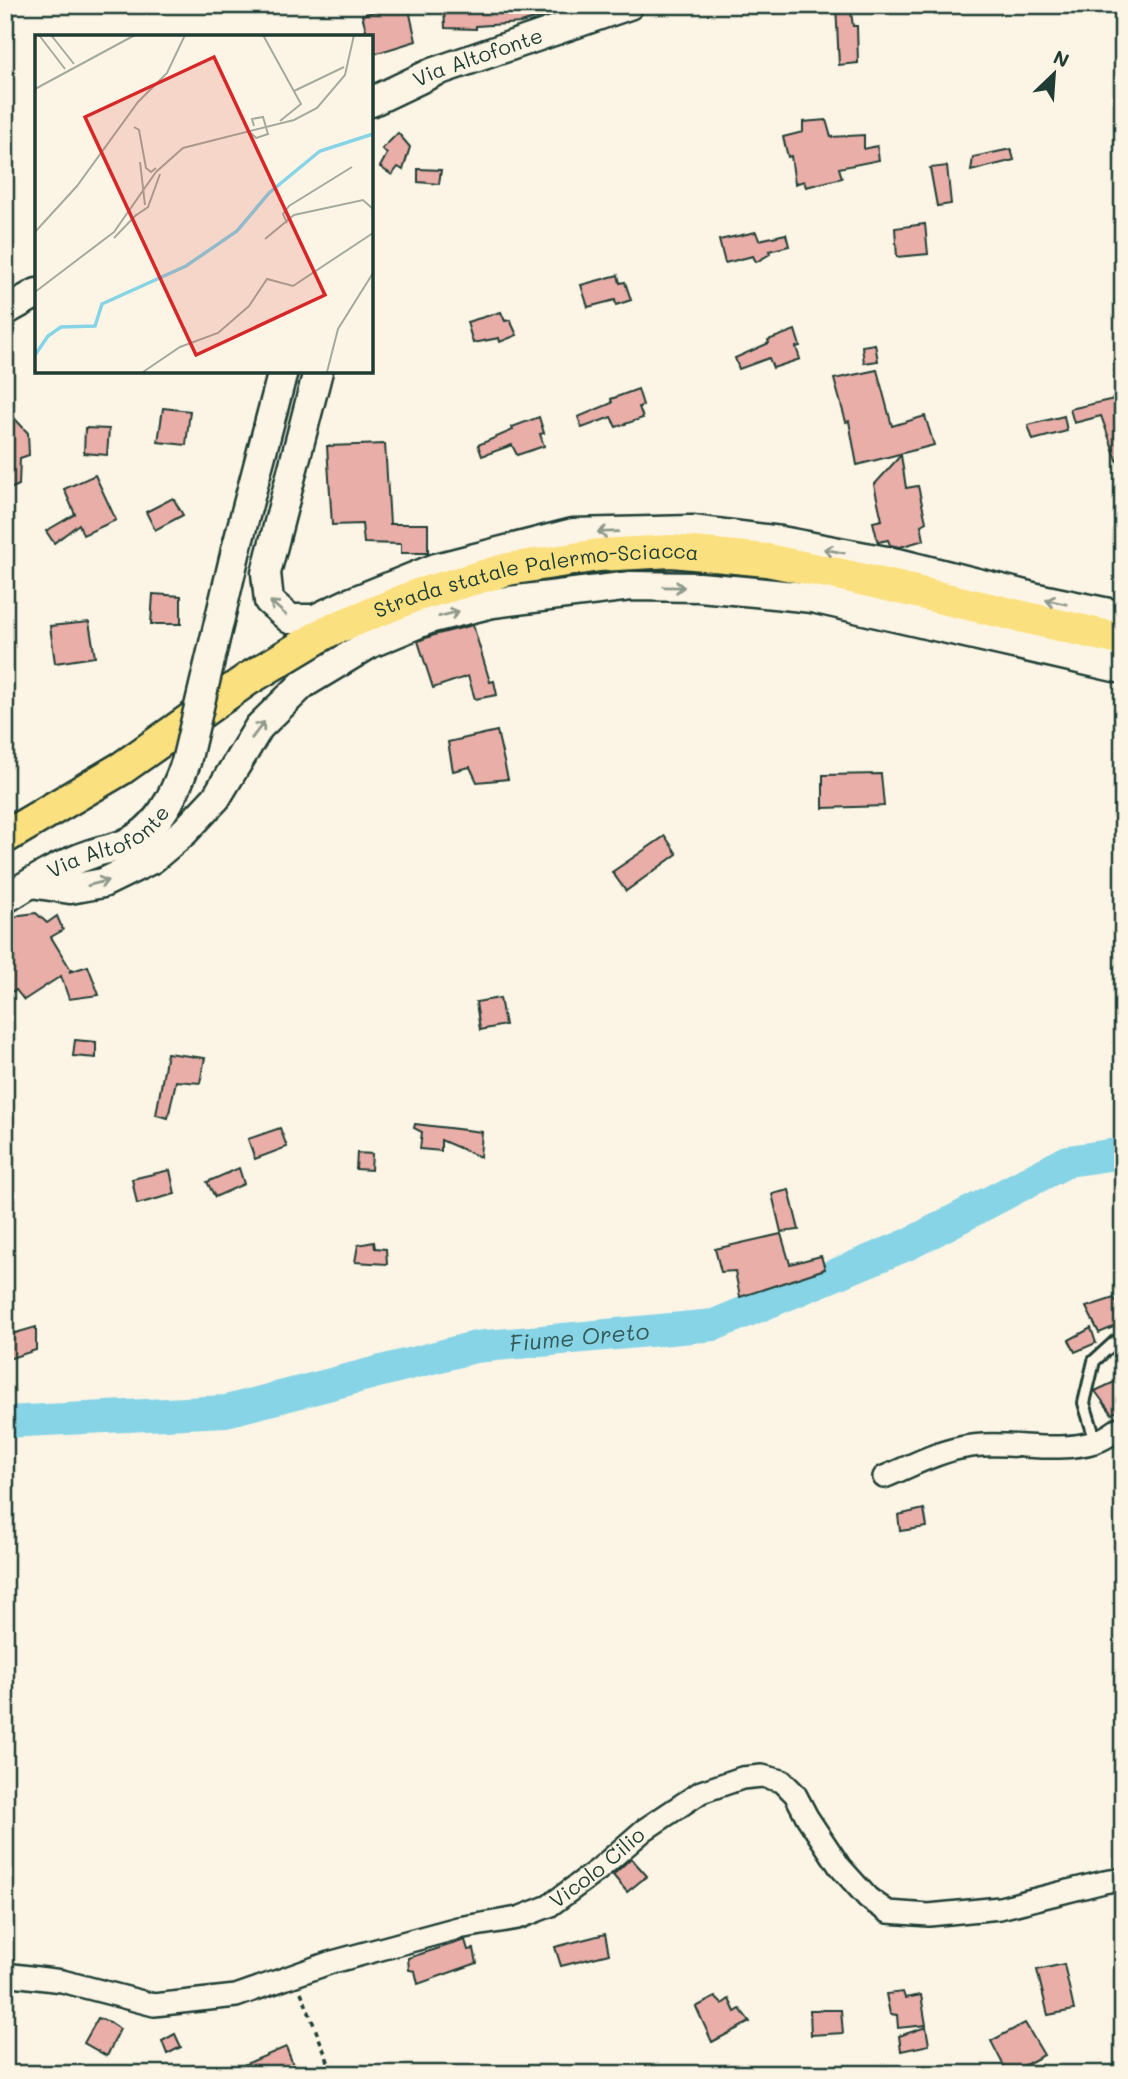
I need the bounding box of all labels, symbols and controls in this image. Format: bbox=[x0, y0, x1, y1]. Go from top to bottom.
street label: Via Altofonte bbox=[408, 21, 546, 92]
inset map bbox=[35, 35, 373, 373]
north arrow bbox=[1020, 38, 1090, 108]
text: N bbox=[1050, 44, 1073, 73]
one-way arrow bbox=[597, 525, 620, 539]
street label: Strada statale Palermo-Sciacca bbox=[369, 536, 700, 623]
one-way arrow bbox=[823, 544, 846, 557]
one-way arrow bbox=[662, 580, 685, 593]
one-way arrow bbox=[1045, 594, 1068, 608]
one-way arrow bbox=[270, 599, 287, 616]
one-way arrow bbox=[437, 607, 460, 620]
one-way arrow bbox=[250, 721, 265, 740]
street label: Via Altofonte bbox=[42, 800, 175, 883]
one-way arrow bbox=[86, 876, 109, 889]
water label: Fiume Oreto bbox=[508, 1315, 650, 1358]
street label: Vicolo Cilio bbox=[543, 1820, 650, 1913]

